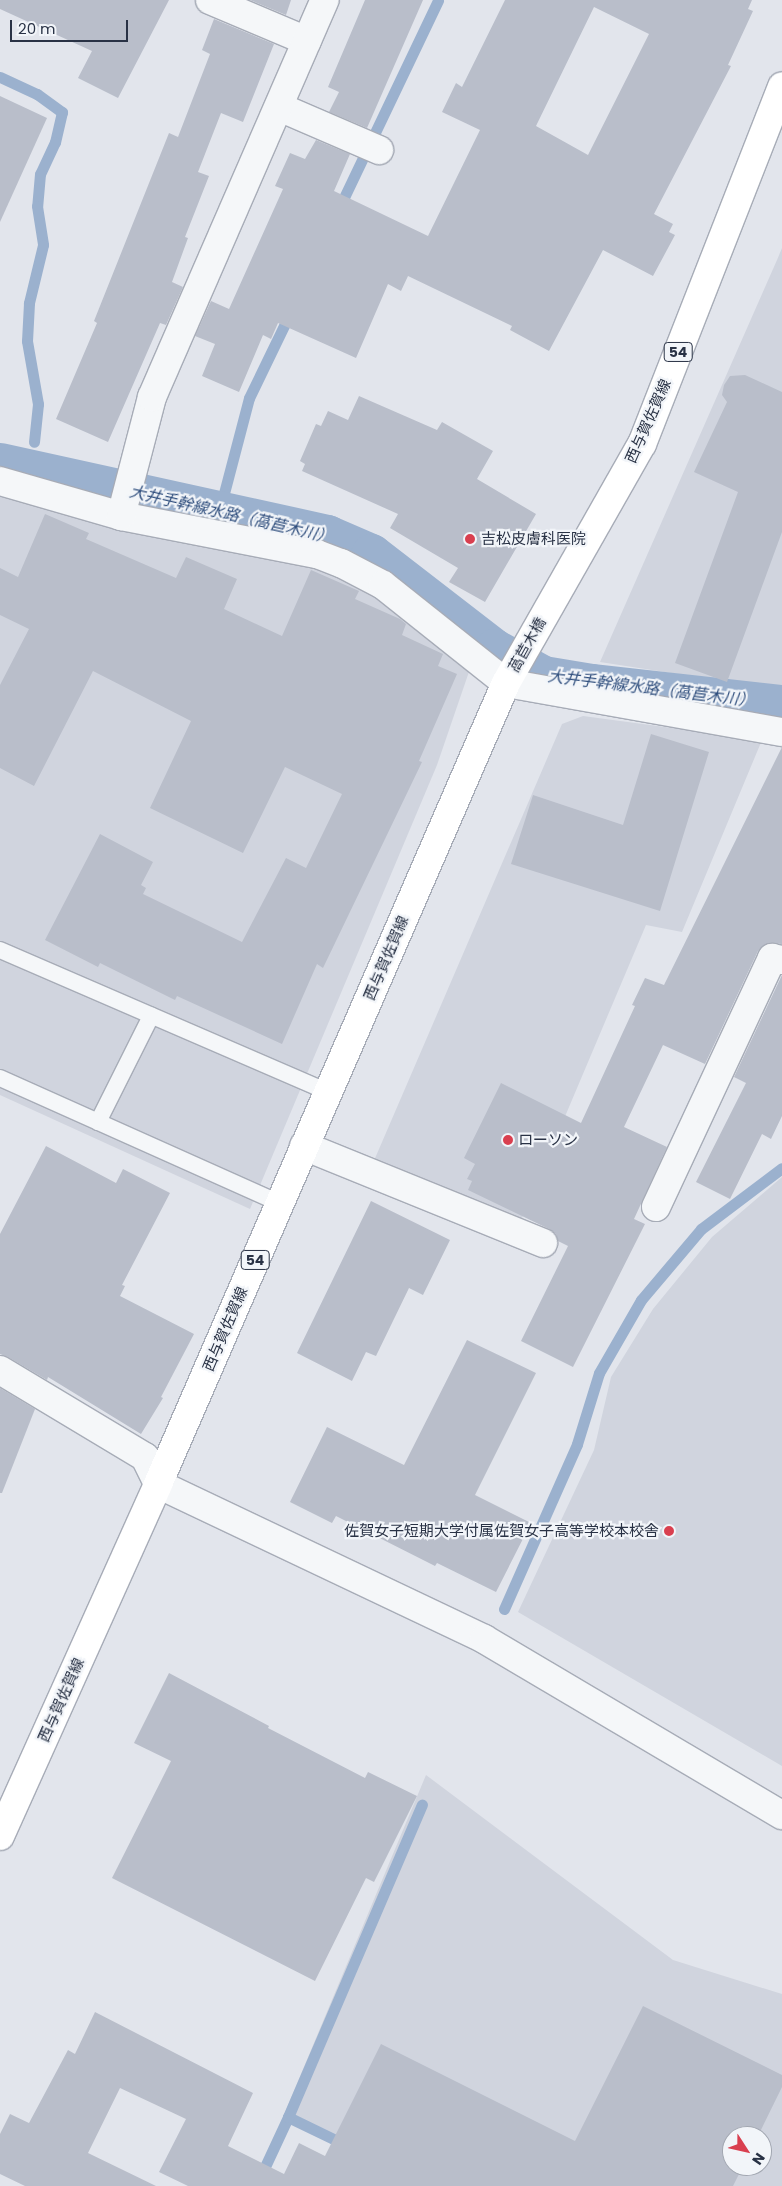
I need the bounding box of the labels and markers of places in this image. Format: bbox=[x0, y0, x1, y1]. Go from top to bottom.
place label: 吉松皮膚科医院 bbox=[481, 530, 586, 548]
marker: 吉松皮膚科医院 bbox=[463, 532, 477, 546]
place label: ローソン bbox=[518, 1131, 578, 1149]
marker: ローソン bbox=[502, 1134, 514, 1146]
place label: 佐賀女子短期大学付属佐賀女子高等学校本校舎 bbox=[344, 1522, 659, 1540]
marker: 佐賀女子短期大学付属佐賀女子高等学校本校舎 bbox=[663, 1525, 675, 1537]

